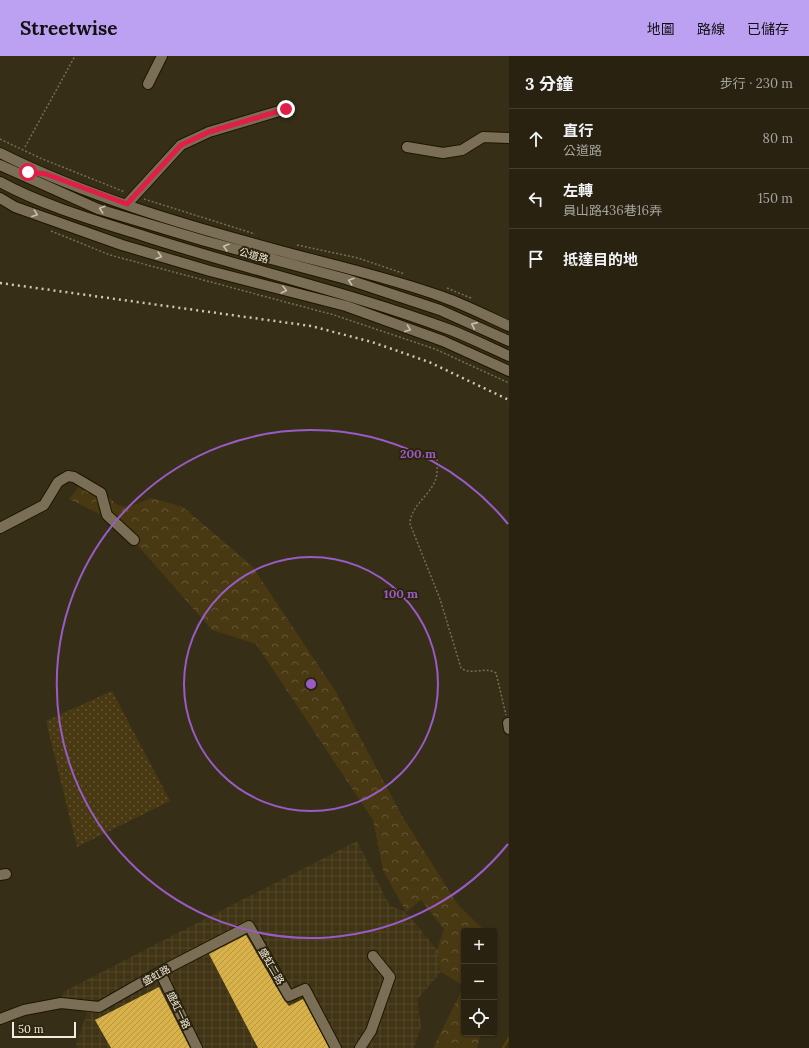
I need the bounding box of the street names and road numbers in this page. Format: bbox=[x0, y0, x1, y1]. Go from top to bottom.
street label: 公道路 bbox=[238, 245, 270, 266]
street label: 盛虹二路 bbox=[256, 946, 287, 987]
street label: 盛虹路 bbox=[140, 962, 173, 988]
street label: 盛虹一路 bbox=[164, 989, 193, 1031]

